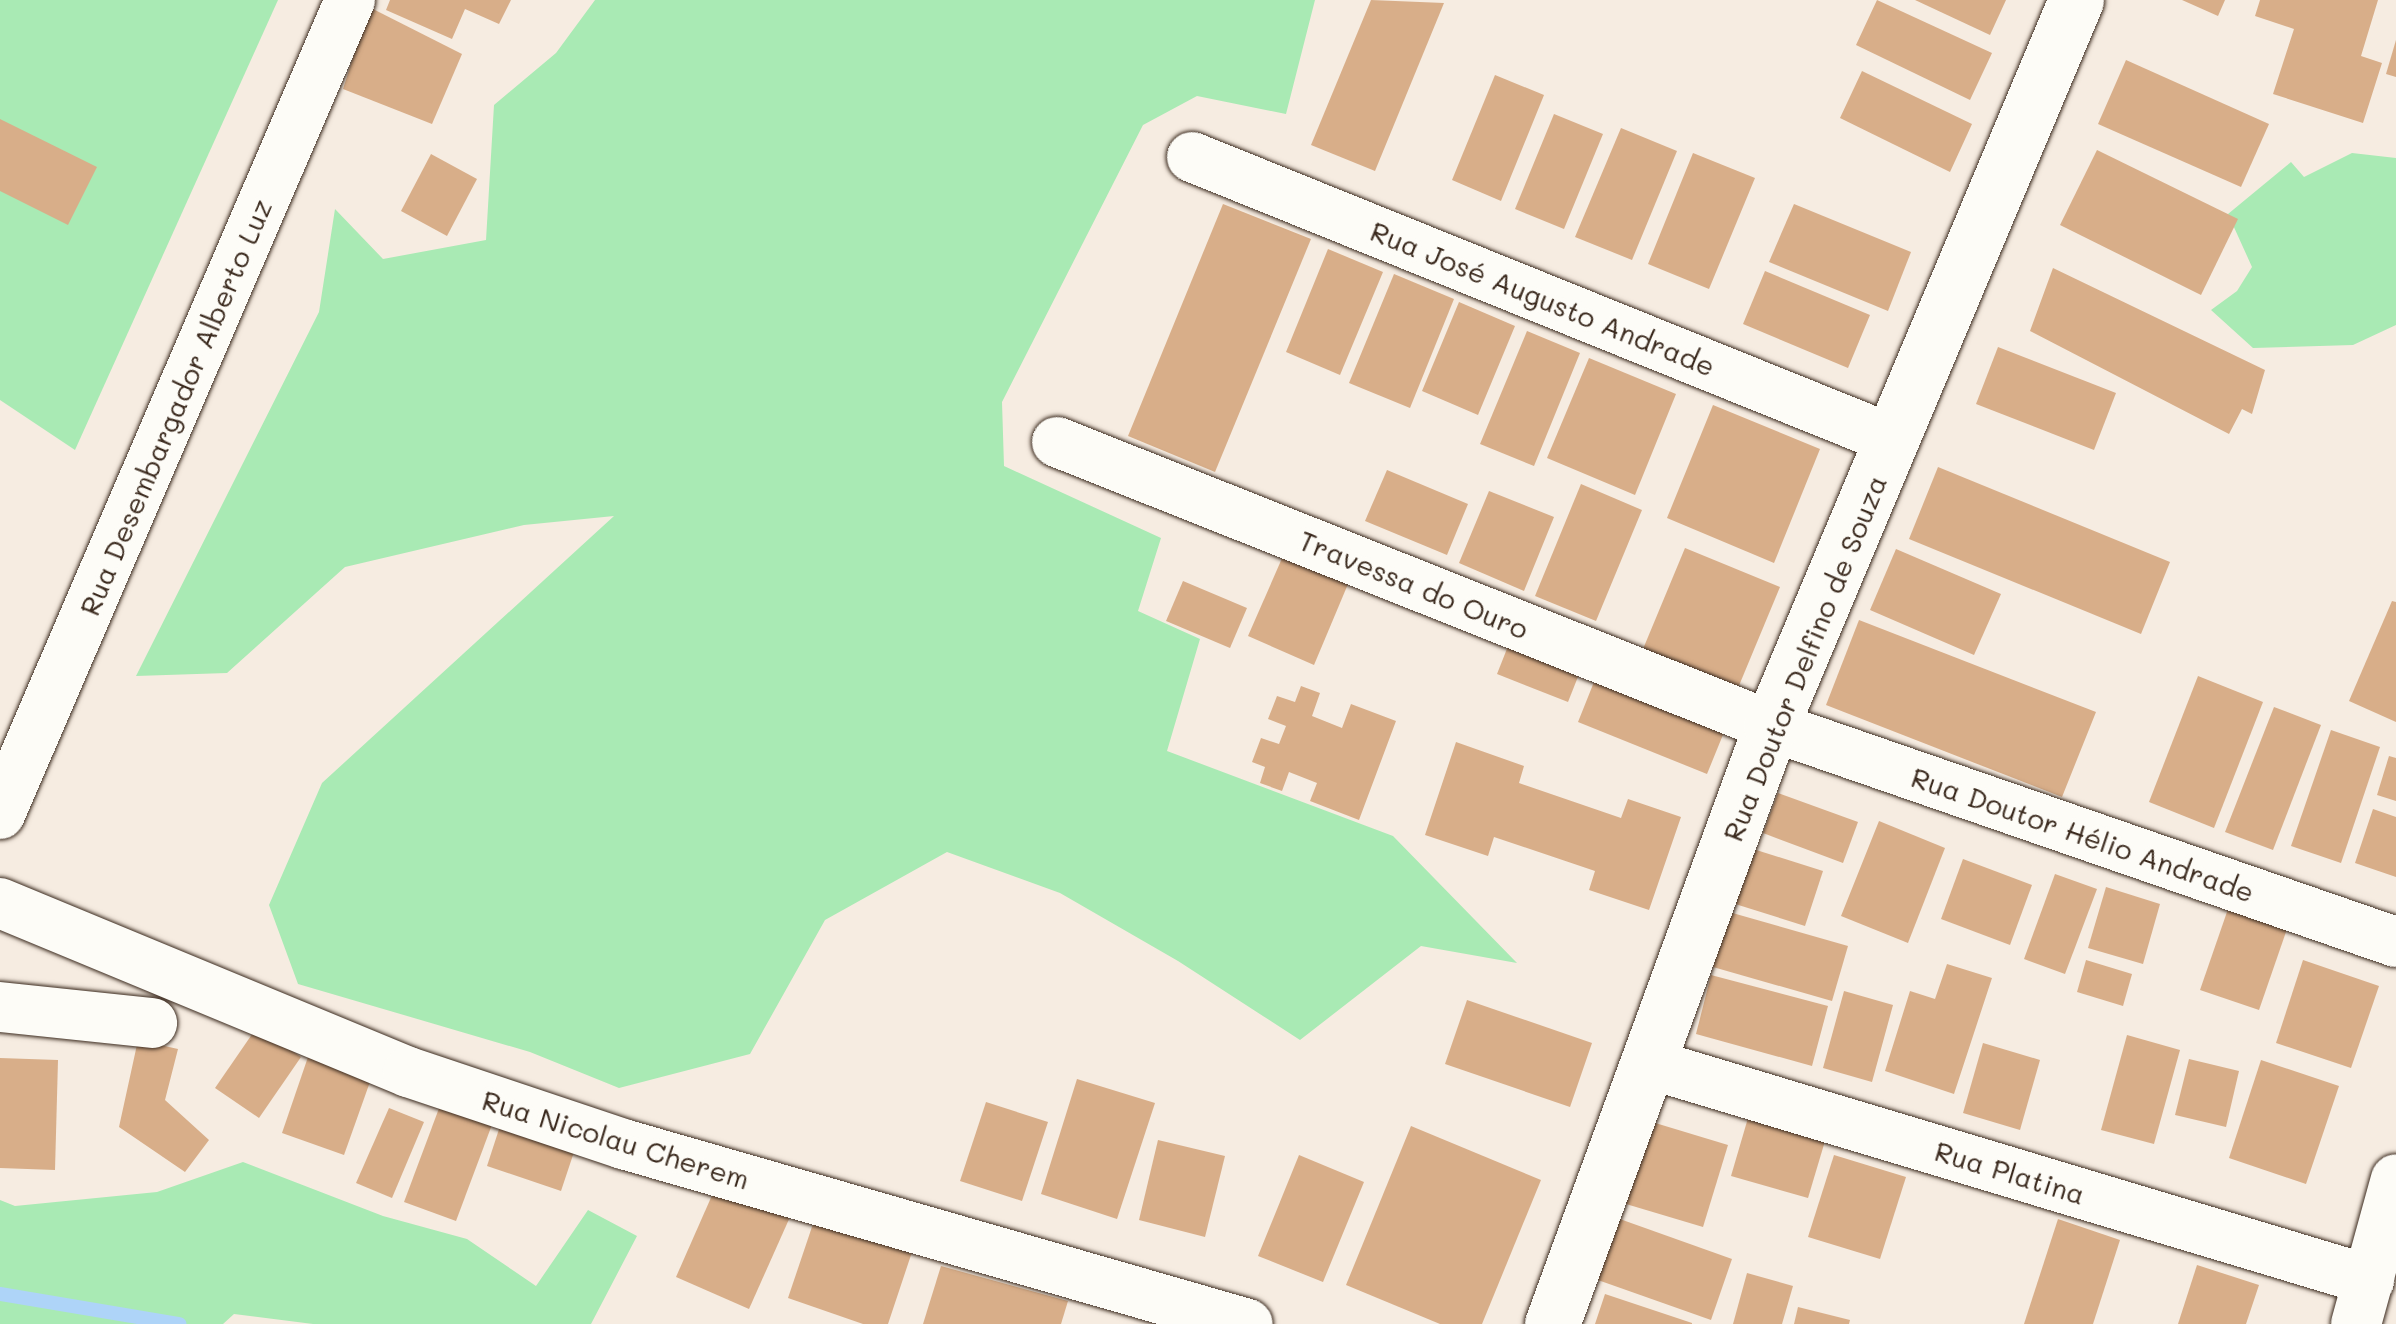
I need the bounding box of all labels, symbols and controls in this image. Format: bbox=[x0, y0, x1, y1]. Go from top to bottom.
street label: Rua Desembargador Alberto Luz bbox=[72, 194, 278, 620]
street label: Rua José Augusto Andrade bbox=[1366, 213, 1720, 383]
street label: Rua Doutor Delfino de Souza bbox=[1715, 470, 1893, 846]
street label: Travessa do Ouro bbox=[1294, 523, 1534, 645]
street label: Rua Doutor Hélio Andrade bbox=[1907, 759, 2259, 909]
street label: Rua Nicolau Cherem bbox=[478, 1082, 754, 1196]
street label: Rua Platina bbox=[1931, 1133, 2089, 1211]

